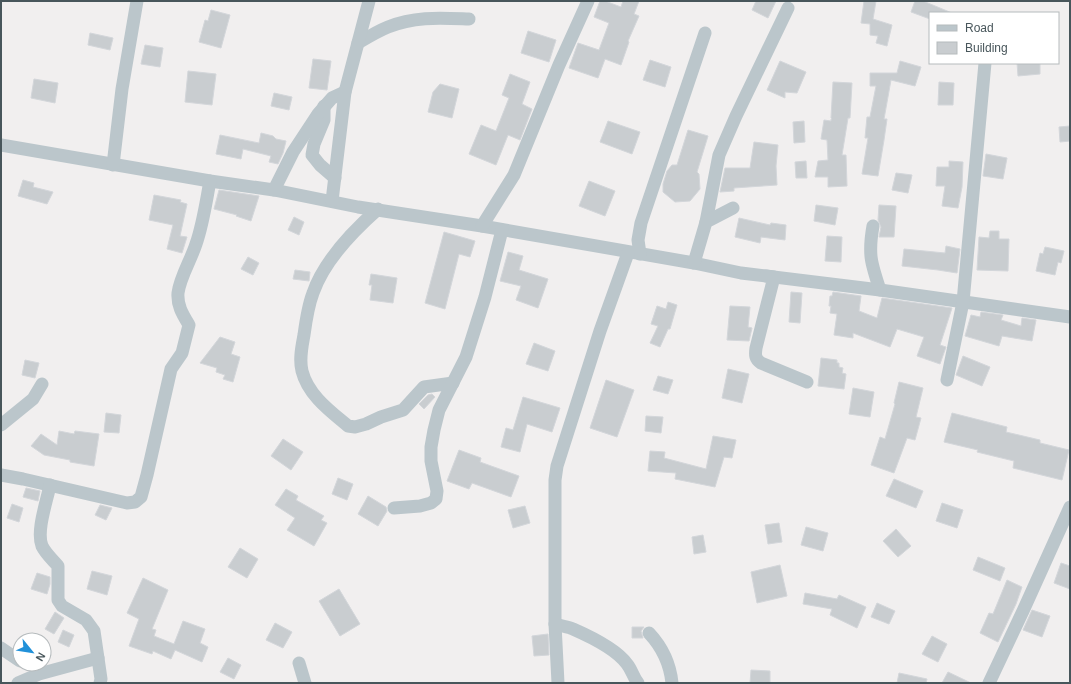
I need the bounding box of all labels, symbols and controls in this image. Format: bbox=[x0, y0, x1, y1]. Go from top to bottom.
legend bbox=[929, 12, 1059, 64]
text: Road bbox=[965, 21, 994, 35]
text: Building bbox=[965, 41, 1008, 55]
north arrow bbox=[12, 632, 52, 672]
text: N bbox=[33, 651, 48, 663]

